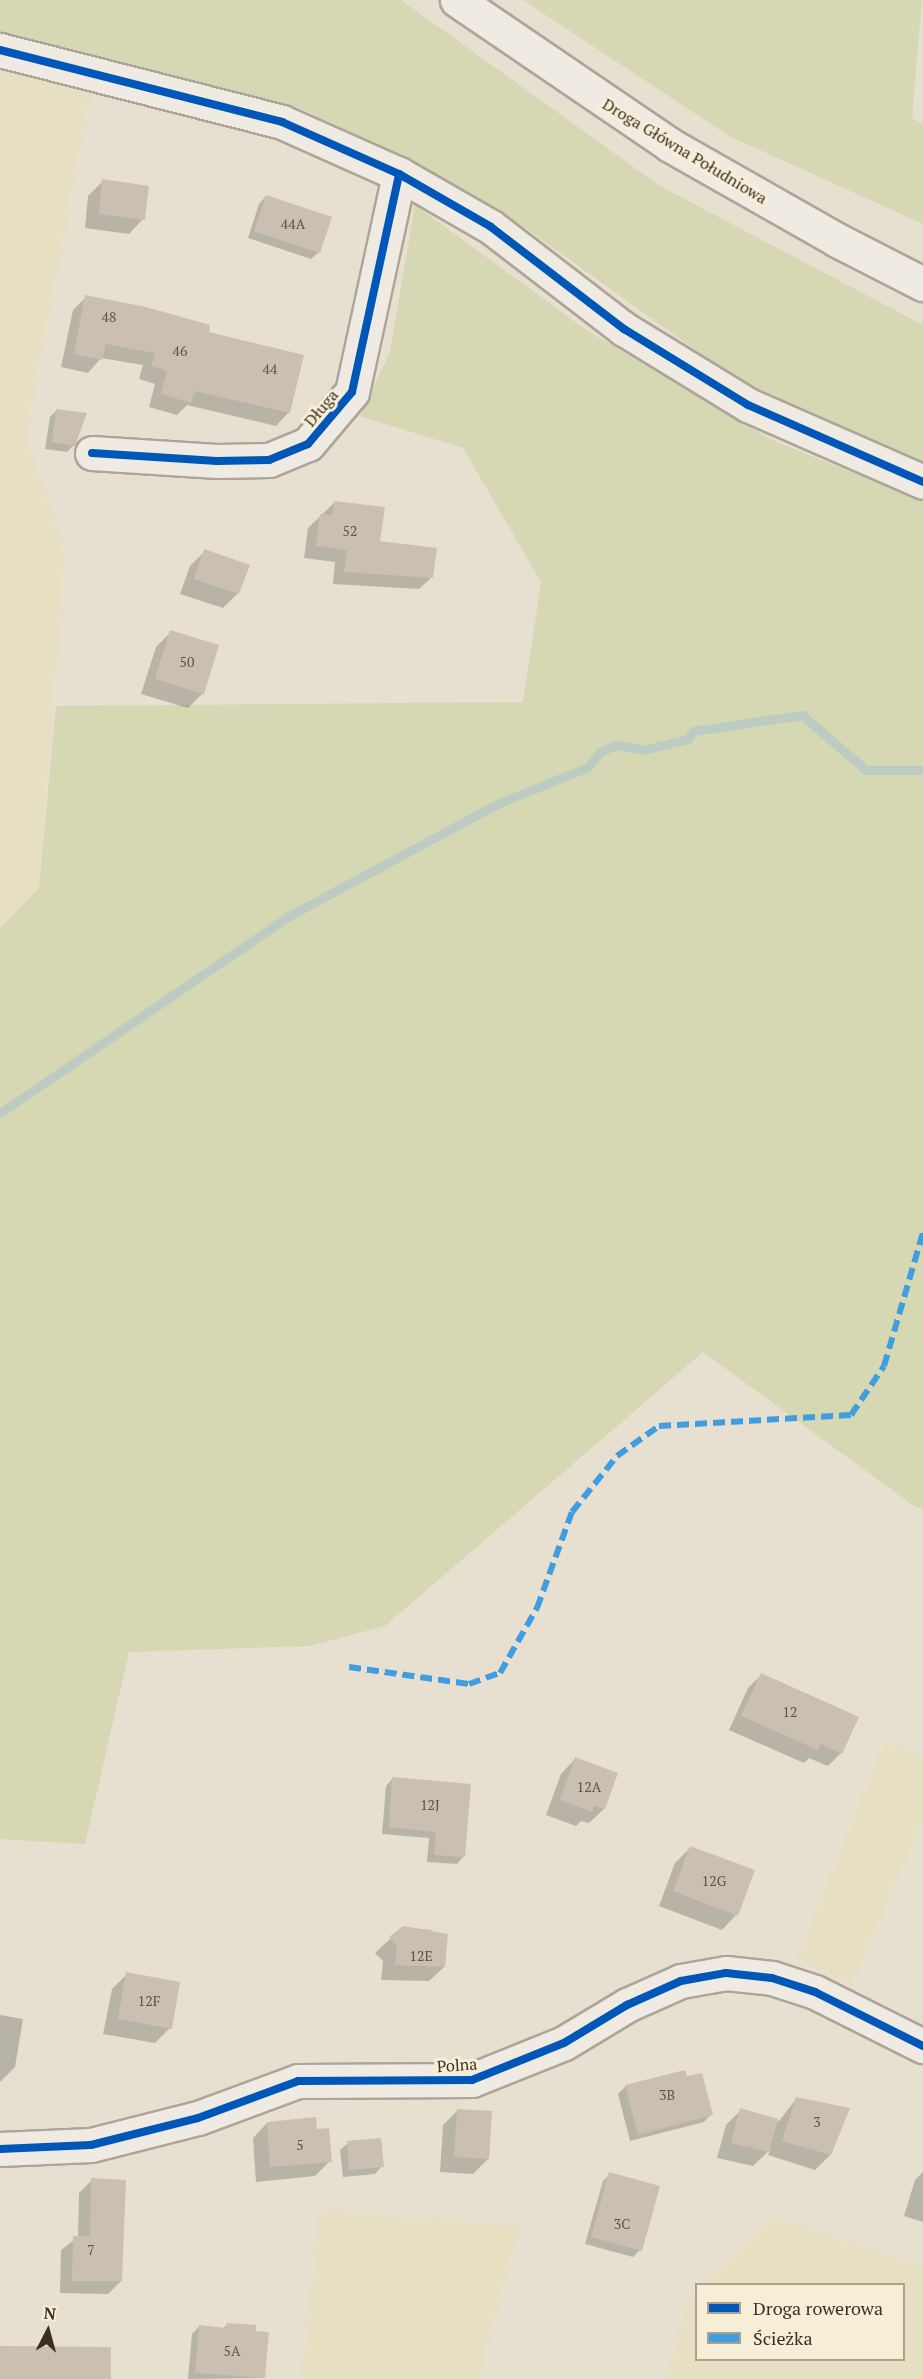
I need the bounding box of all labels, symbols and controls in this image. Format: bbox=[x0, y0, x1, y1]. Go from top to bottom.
street label: Droga Główna Południowa bbox=[599, 94, 771, 208]
house number: 44A bbox=[281, 216, 305, 232]
house number: 48 bbox=[102, 309, 116, 325]
house number: 46 bbox=[173, 343, 187, 359]
house number: 44 bbox=[263, 361, 277, 377]
street label: Długa bbox=[300, 386, 342, 430]
house number: 52 bbox=[343, 523, 357, 539]
house number: 50 bbox=[180, 654, 194, 670]
house number: 12 bbox=[783, 1704, 797, 1720]
house number: 12A bbox=[577, 1779, 601, 1795]
house number: 12J bbox=[420, 1797, 440, 1813]
house number: 12G bbox=[702, 1873, 726, 1889]
house number: 12E bbox=[409, 1948, 433, 1964]
house number: 12F bbox=[138, 1993, 160, 2009]
street label: Polna bbox=[436, 2054, 478, 2076]
house number: 3B bbox=[659, 2087, 675, 2103]
house number: 3 bbox=[813, 2114, 821, 2130]
house number: 5 bbox=[296, 2137, 304, 2153]
house number: 3C bbox=[614, 2216, 630, 2232]
house number: 7 bbox=[87, 2242, 95, 2258]
legend bbox=[695, 2283, 905, 2361]
text: Droga rowerowa bbox=[753, 2296, 883, 2320]
north arrow bbox=[18, 2301, 78, 2361]
text: N bbox=[43, 2302, 57, 2325]
text: Ścieżka bbox=[753, 2326, 812, 2350]
house number: 5A bbox=[223, 2343, 241, 2359]

